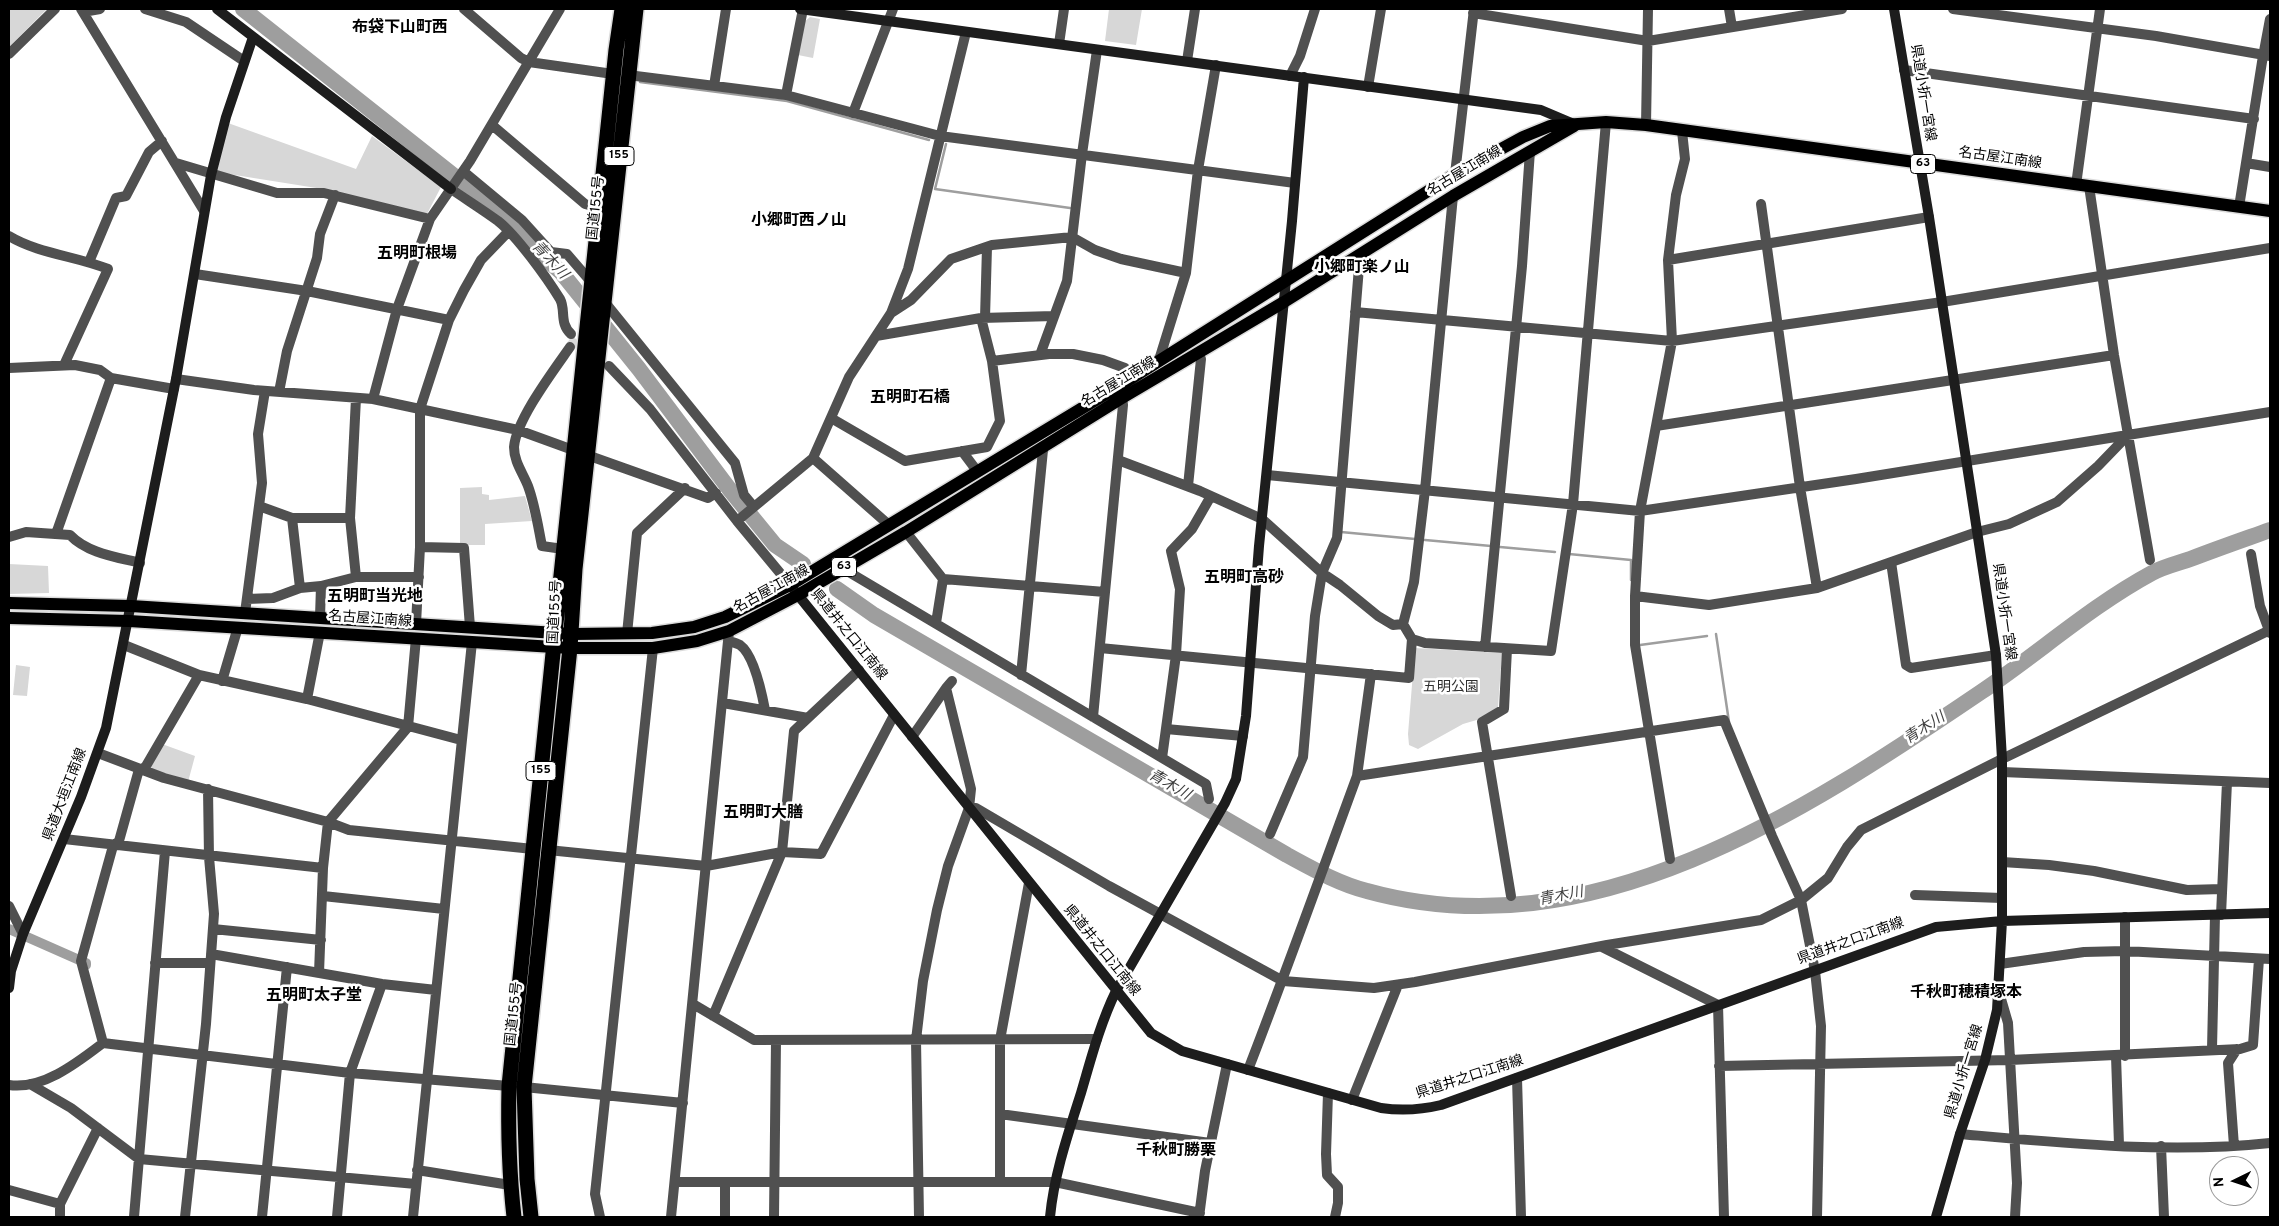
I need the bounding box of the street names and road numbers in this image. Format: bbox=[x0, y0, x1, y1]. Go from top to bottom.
street label: 県道小折一宮線 bbox=[1906, 43, 1938, 143]
street label: 名古屋江南線 bbox=[1425, 143, 1505, 201]
street label: 名古屋江南線 bbox=[1957, 145, 2043, 173]
road number: 155 bbox=[604, 146, 634, 166]
road number: 63 bbox=[1910, 154, 1936, 173]
street label: 国道155号 bbox=[585, 175, 609, 241]
street label: 名古屋江南線 bbox=[1079, 354, 1159, 412]
road number: 63 bbox=[832, 558, 856, 576]
street label: 名古屋江南線 bbox=[731, 562, 813, 618]
street label: 県道小折一宮線 bbox=[1988, 562, 2018, 662]
street label: 国道155号 bbox=[546, 579, 566, 645]
street label: 県道井之口江南線 bbox=[806, 586, 890, 684]
street label: 名古屋江南線 bbox=[328, 609, 412, 631]
street label: 県道大垣江南線 bbox=[41, 746, 91, 844]
road number: 155 bbox=[526, 761, 556, 780]
street label: 県道井之口江南線 bbox=[1059, 902, 1143, 1000]
street label: 県道井之口江南線 bbox=[1796, 915, 1906, 969]
street label: 国道155号 bbox=[503, 981, 527, 1047]
street label: 県道小折一宮線 bbox=[1943, 1023, 1987, 1121]
street label: 県道井之口江南線 bbox=[1414, 1053, 1526, 1103]

